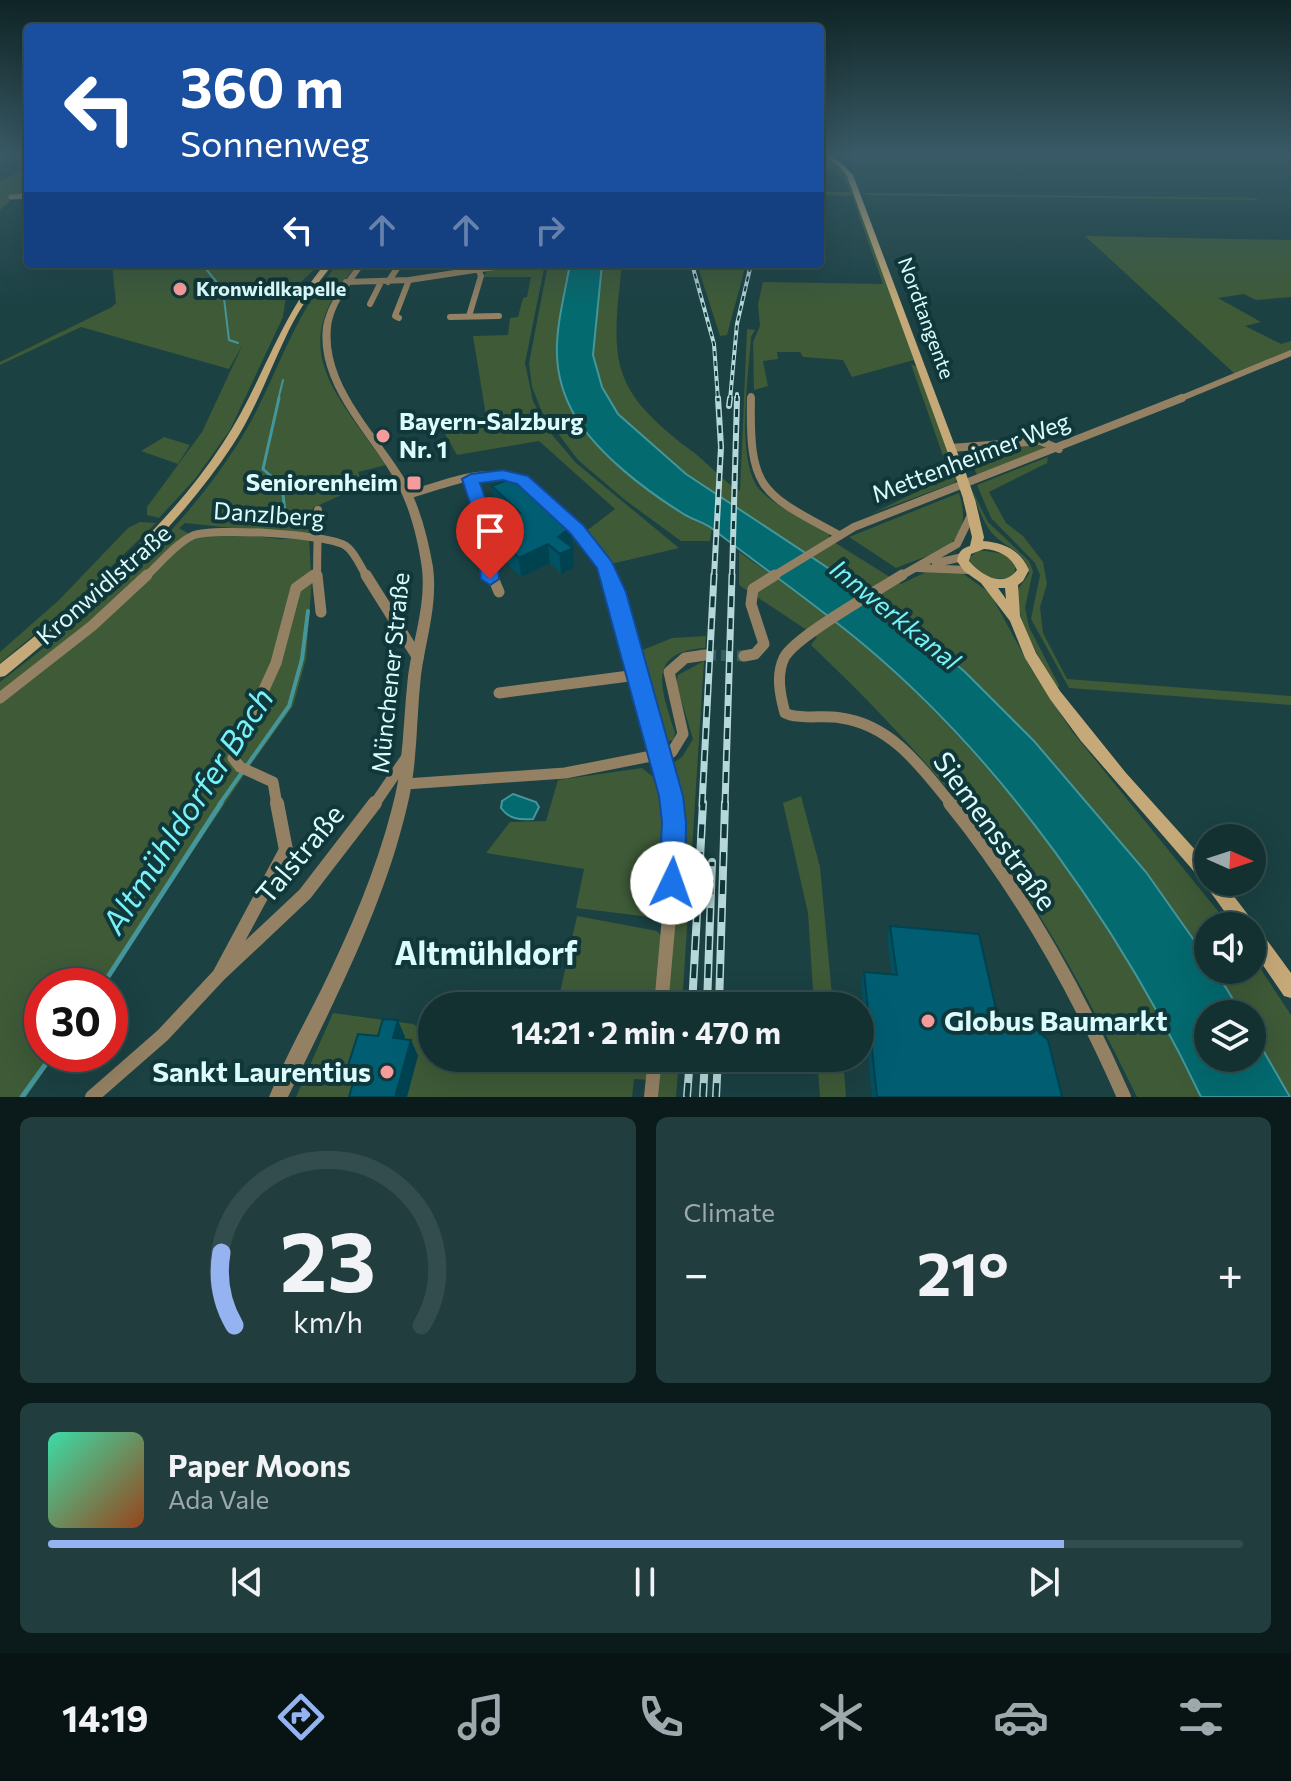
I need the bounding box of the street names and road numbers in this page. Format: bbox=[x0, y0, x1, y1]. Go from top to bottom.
street label: Nordtangente bbox=[894, 254, 960, 382]
street label: Mettenheimer Weg bbox=[867, 405, 1074, 508]
street label: Danzlberg bbox=[212, 495, 326, 532]
street label: Kronwidlstraße bbox=[30, 518, 176, 650]
street label: Münchener Straße bbox=[365, 571, 414, 775]
street label: Siemensstraße bbox=[927, 744, 1065, 916]
street label: Talstraße bbox=[248, 797, 350, 910]

